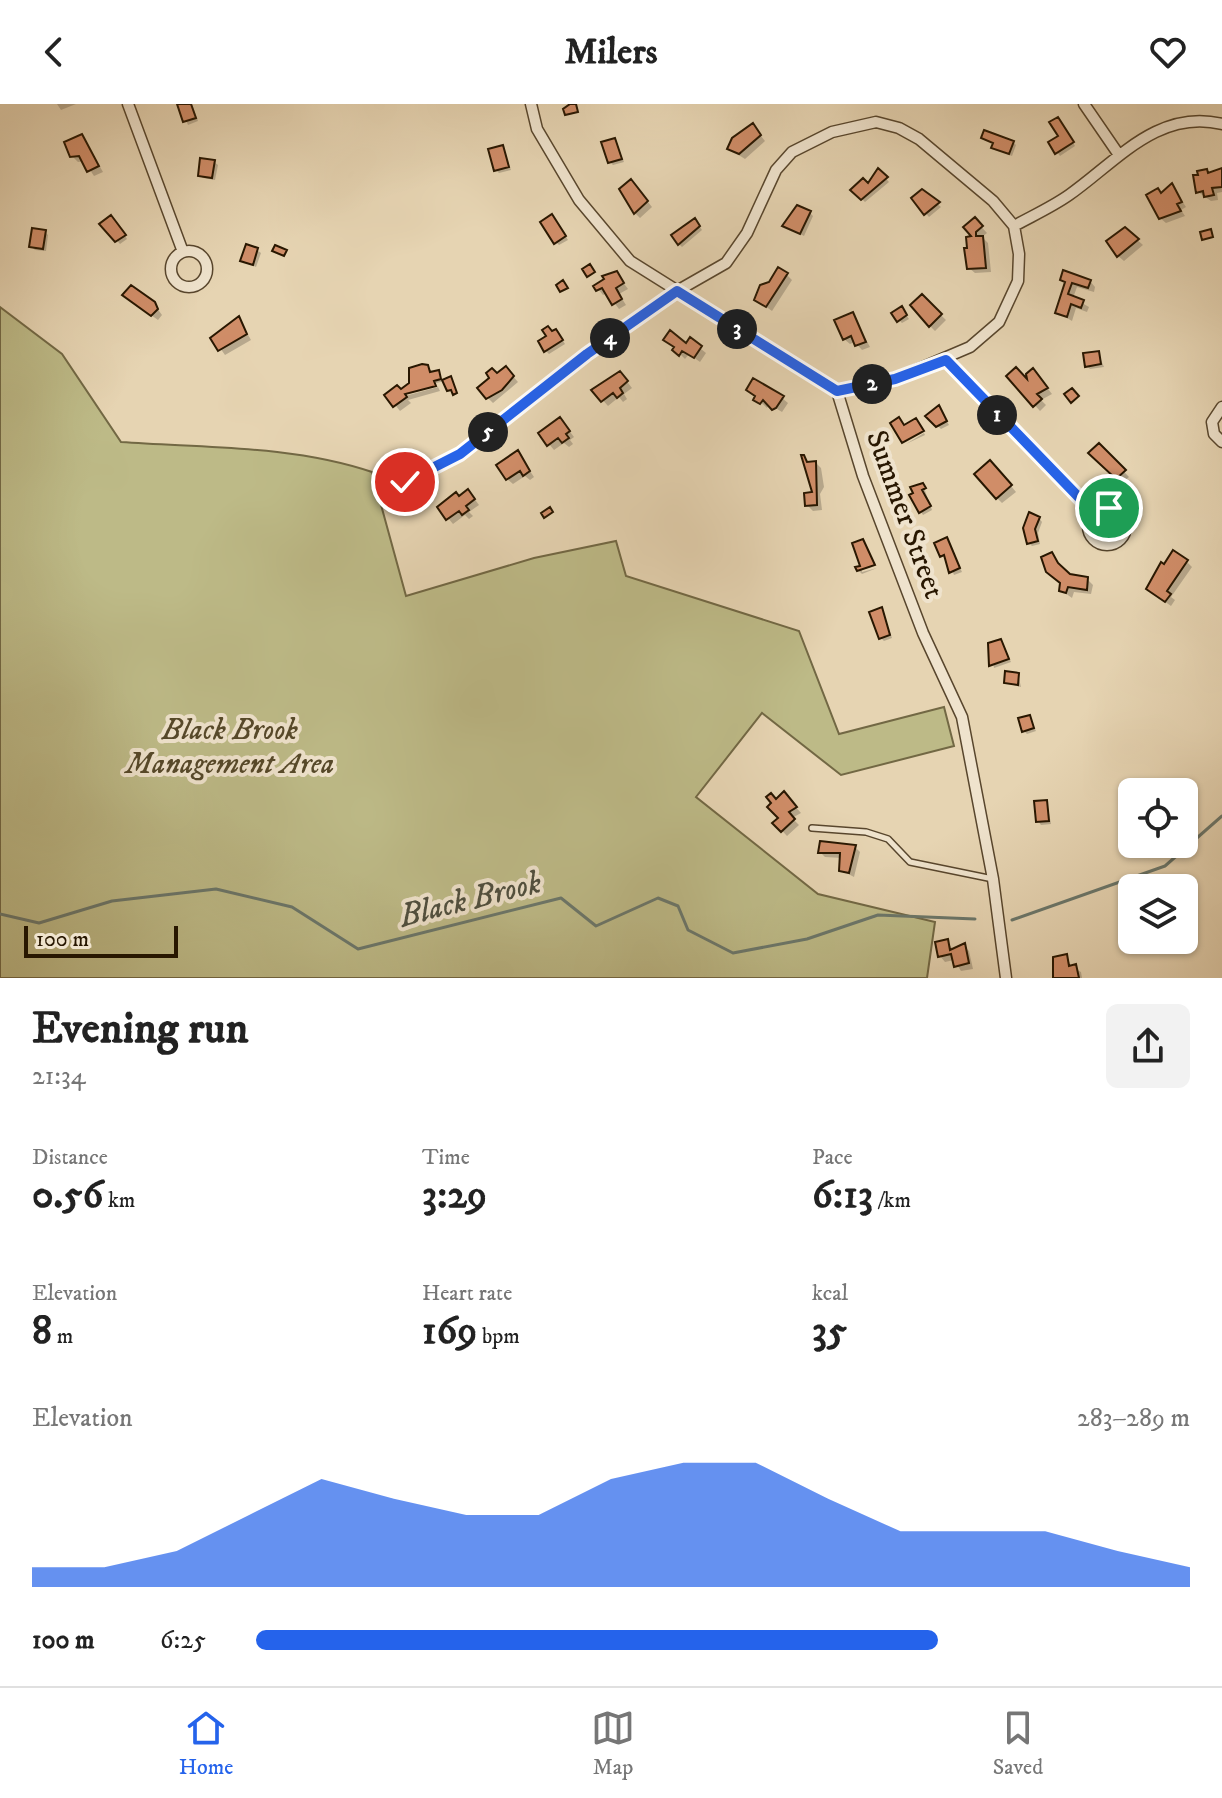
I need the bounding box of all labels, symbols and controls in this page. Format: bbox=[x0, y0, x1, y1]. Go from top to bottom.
icon: back bbox=[32, 30, 76, 74]
text: Milers bbox=[564, 30, 658, 75]
icon: heart bbox=[1146, 30, 1190, 74]
pin: 3 bbox=[717, 309, 757, 349]
text: 3 bbox=[733, 315, 741, 342]
pin: 4 bbox=[590, 318, 630, 358]
text: 4 bbox=[604, 324, 616, 351]
pin: 2 bbox=[852, 364, 892, 404]
text: 2 bbox=[867, 370, 877, 397]
pin: 1 bbox=[977, 395, 1017, 435]
text: 1 bbox=[993, 401, 1001, 428]
pin: 5 bbox=[468, 412, 508, 452]
text: 5 bbox=[483, 418, 493, 445]
street label: Summer Street bbox=[857, 425, 952, 604]
pin bbox=[371, 448, 439, 516]
icon: check bbox=[383, 460, 427, 504]
pin bbox=[1075, 474, 1143, 542]
icon: arrive bbox=[1087, 486, 1131, 530]
park label: Black Brook Management Area bbox=[124, 712, 334, 783]
map controls bbox=[1118, 778, 1198, 954]
button: locate bbox=[1118, 778, 1198, 858]
water label: Black Brook bbox=[394, 863, 546, 937]
button: layers bbox=[1118, 874, 1198, 954]
scale bar bbox=[24, 922, 178, 958]
text: 100 m bbox=[36, 926, 89, 953]
text: Evening run bbox=[32, 1002, 249, 1057]
button: share bbox=[1106, 1004, 1190, 1088]
text: 21:34 bbox=[32, 1060, 86, 1093]
text: Distance bbox=[32, 1144, 108, 1171]
text: Time bbox=[422, 1144, 470, 1171]
text: Pace bbox=[812, 1144, 853, 1171]
text: 0.56 bbox=[32, 1171, 103, 1221]
text: 3:29 bbox=[422, 1171, 487, 1221]
text: 6:13 bbox=[812, 1171, 873, 1221]
text: km bbox=[103, 1187, 135, 1214]
text: /km bbox=[873, 1187, 911, 1214]
text: Elevation bbox=[32, 1280, 117, 1307]
text: Heart rate bbox=[422, 1280, 512, 1307]
text: kcal bbox=[812, 1280, 848, 1307]
text: 8 bbox=[32, 1307, 52, 1357]
text: 169 bbox=[422, 1307, 477, 1357]
text: 35 bbox=[812, 1307, 847, 1357]
text: m bbox=[52, 1323, 73, 1350]
text: bpm bbox=[477, 1323, 520, 1350]
text: Elevation bbox=[32, 1402, 133, 1435]
text: 283–289 m bbox=[1077, 1402, 1190, 1435]
text: 100 m bbox=[32, 1624, 95, 1657]
text: 6:25 bbox=[160, 1624, 206, 1657]
tab: Home bbox=[179, 1706, 233, 1781]
tab: Map bbox=[591, 1706, 635, 1781]
tab: Saved bbox=[993, 1706, 1043, 1781]

